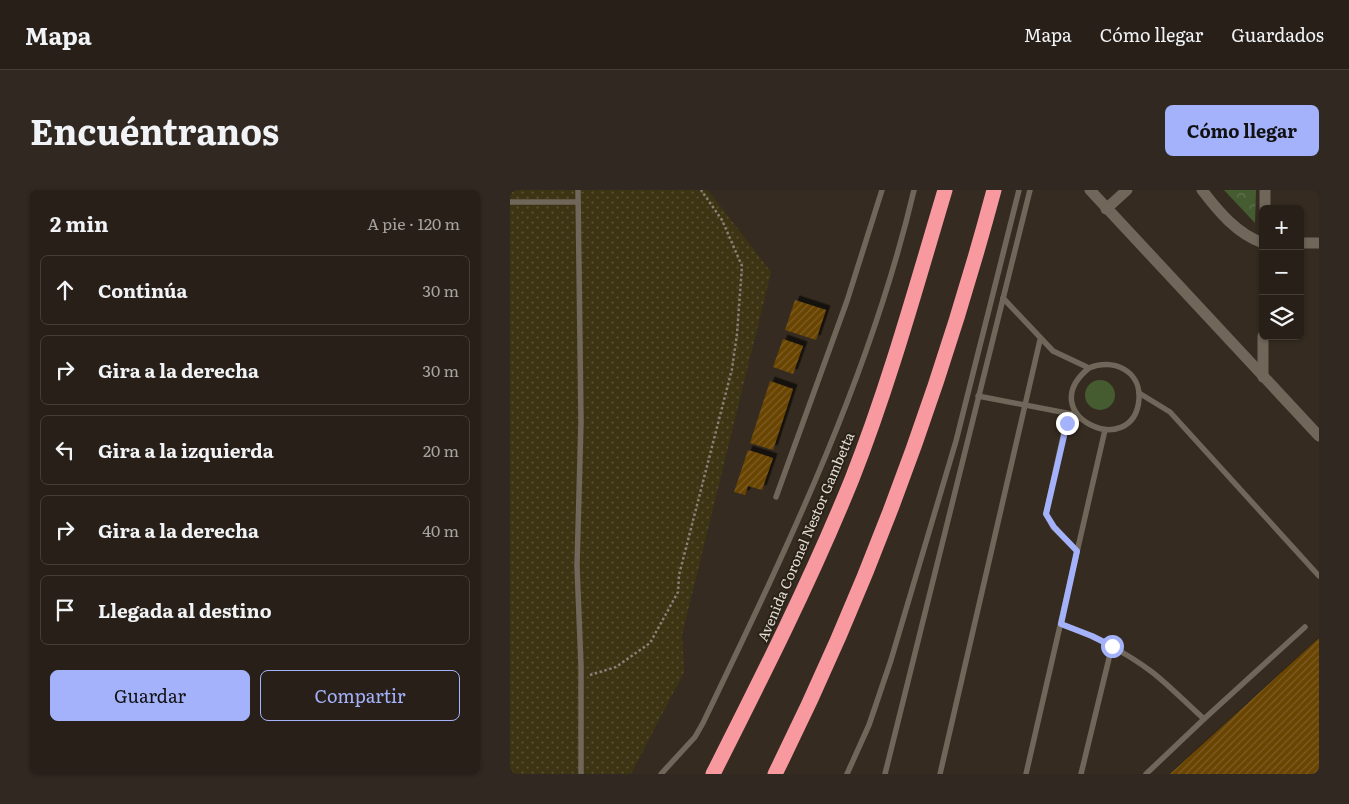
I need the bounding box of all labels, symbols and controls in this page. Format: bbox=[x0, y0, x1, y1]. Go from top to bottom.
text: Mapa bbox=[25, 17, 92, 52]
text: Mapa bbox=[1024, 21, 1072, 48]
text: Cómo llegar bbox=[1100, 21, 1203, 48]
text: Guardados bbox=[1231, 21, 1324, 48]
text: Encuéntranos bbox=[30, 104, 279, 156]
button: Cómo llegar bbox=[1165, 105, 1319, 156]
map controls bbox=[1259, 205, 1304, 340]
button: + bbox=[1259, 205, 1304, 250]
text: 2 min bbox=[50, 207, 109, 238]
text: A pie · 120 m bbox=[367, 211, 460, 235]
button: − bbox=[1259, 250, 1304, 295]
icon: ahead bbox=[51, 276, 79, 304]
text: Continúa bbox=[98, 276, 188, 304]
text: 30 m bbox=[422, 278, 459, 302]
button: layers bbox=[1259, 295, 1304, 340]
icon: right bbox=[51, 356, 79, 384]
text: Gira a la derecha bbox=[98, 356, 259, 384]
text: 30 m bbox=[422, 358, 459, 382]
route end bbox=[1056, 412, 1079, 435]
street label: Avenida Coronel Nestor Gambetta bbox=[752, 428, 859, 644]
icon: left bbox=[51, 436, 79, 464]
text: Gira a la izquierda bbox=[98, 436, 274, 464]
text: 20 m bbox=[423, 438, 459, 462]
icon: right bbox=[51, 516, 79, 544]
text: Gira a la derecha bbox=[98, 516, 259, 544]
text: 40 m bbox=[422, 518, 459, 542]
icon: arrive bbox=[51, 596, 79, 624]
text: Llegada al destino bbox=[98, 596, 272, 624]
route start bbox=[1101, 635, 1124, 658]
button: Guardar bbox=[50, 670, 250, 721]
button: Compartir bbox=[260, 670, 460, 721]

